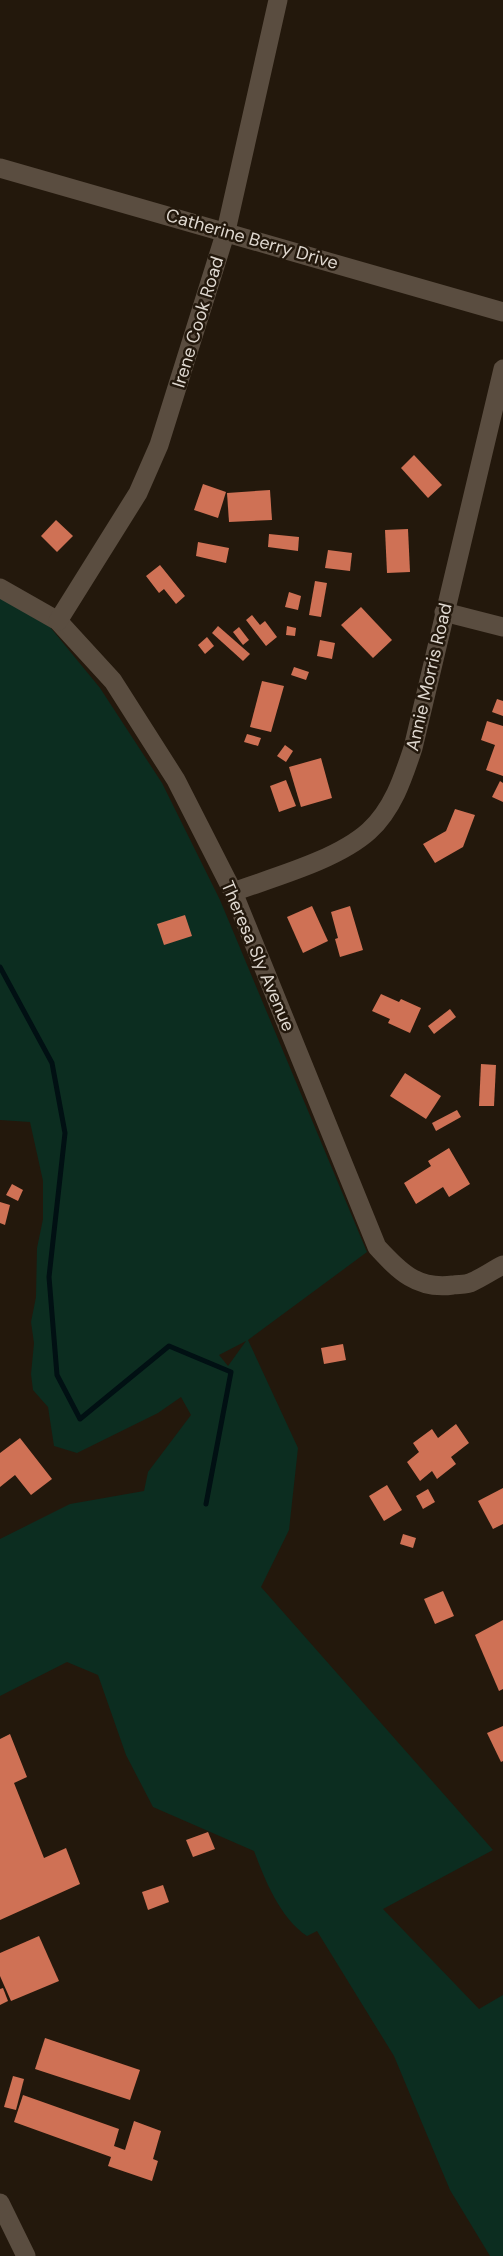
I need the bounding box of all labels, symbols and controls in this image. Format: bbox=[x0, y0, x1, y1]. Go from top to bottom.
street label: Catherine Berry Drive bbox=[163, 203, 341, 275]
street label: Irene Cook Road bbox=[167, 253, 229, 391]
street label: Annie Morris Road bbox=[400, 601, 458, 753]
street label: Theresa Sly Avenue bbox=[215, 877, 301, 1035]

